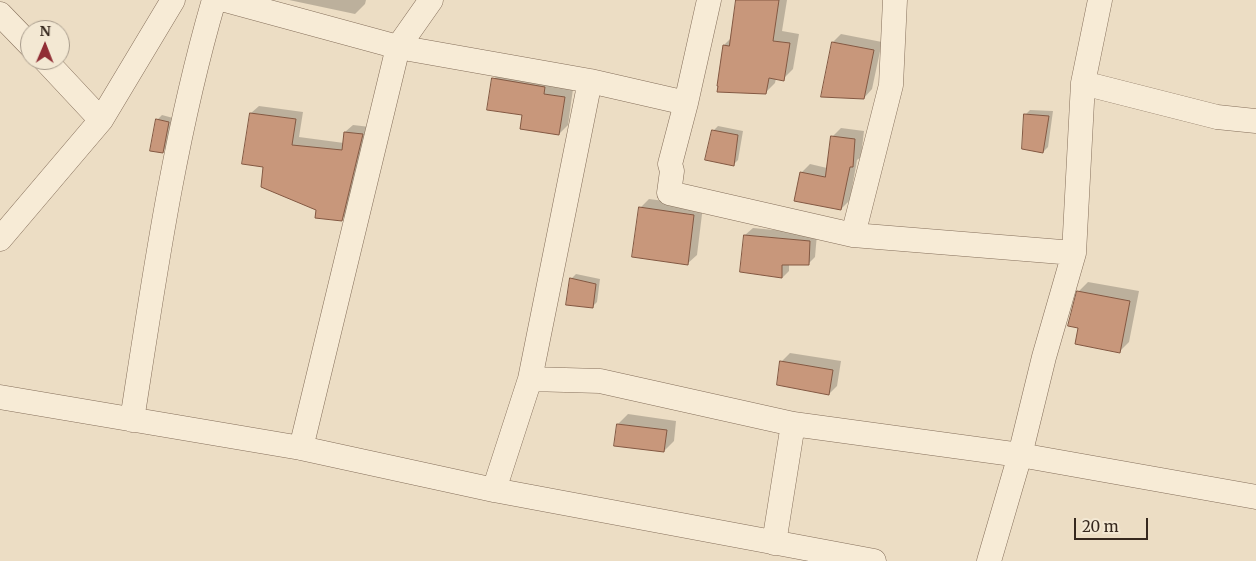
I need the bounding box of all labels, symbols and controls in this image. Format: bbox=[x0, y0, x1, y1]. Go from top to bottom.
north arrow bbox=[20, 20, 70, 70]
text: N bbox=[40, 22, 51, 40]
scale bar bbox=[1076, 508, 1150, 540]
text: 20 m bbox=[1082, 517, 1119, 536]

